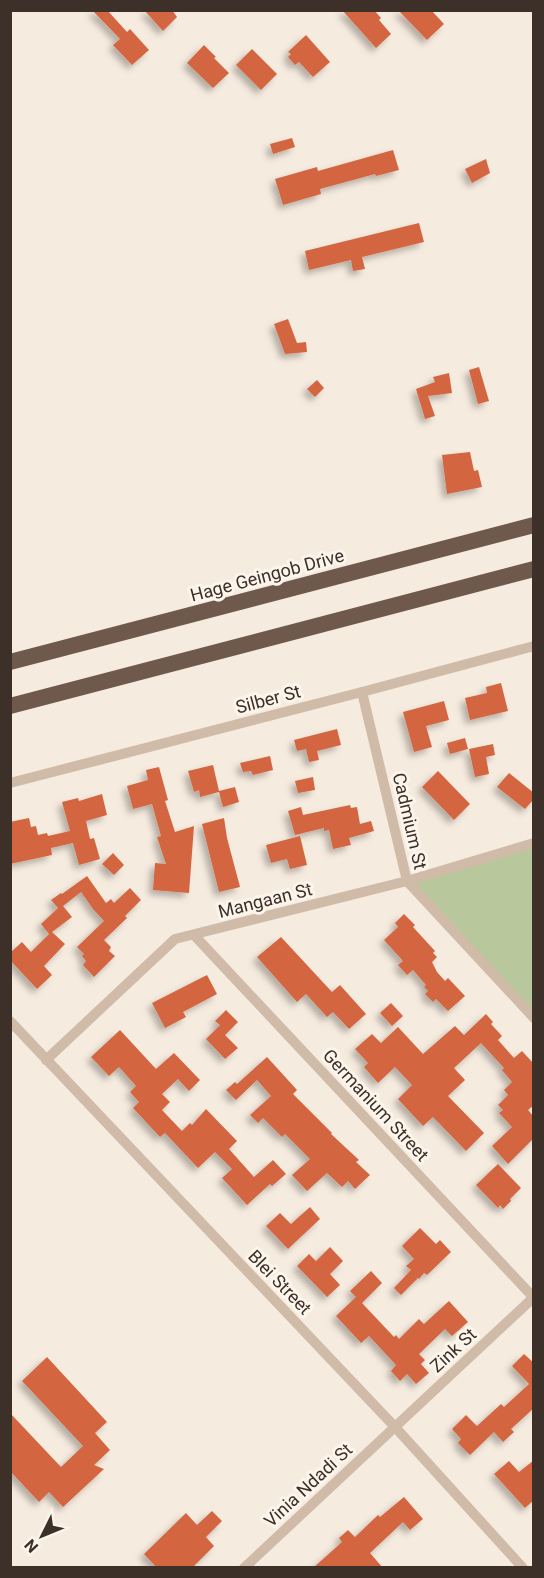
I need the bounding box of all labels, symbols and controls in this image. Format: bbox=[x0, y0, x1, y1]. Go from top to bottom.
street label: Hage Geingob Drive bbox=[188, 544, 346, 606]
street label: Silber St bbox=[233, 680, 303, 718]
street label: Cadmium St bbox=[389, 771, 431, 871]
street label: Mangaan St bbox=[216, 878, 314, 922]
street label: Germanium Street bbox=[319, 1045, 433, 1165]
street label: Blei Street bbox=[244, 1245, 316, 1319]
street label: Zink St bbox=[426, 1323, 480, 1377]
street label: Vinia Ndadi St bbox=[260, 1439, 356, 1531]
north arrow bbox=[12, 1506, 72, 1566]
text: N bbox=[21, 1535, 42, 1556]

